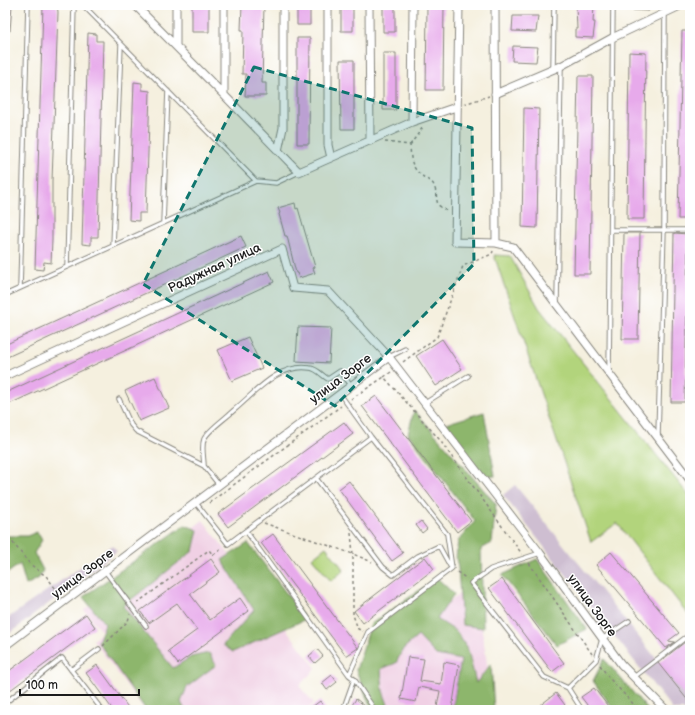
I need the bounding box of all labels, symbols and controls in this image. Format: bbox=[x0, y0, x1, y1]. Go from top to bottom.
street label: Радужная улица bbox=[165, 239, 264, 296]
street label: улица Зорге bbox=[306, 350, 375, 407]
street label: улица Зорге bbox=[48, 545, 117, 602]
street label: улица Зорге bbox=[564, 571, 620, 640]
scale bar bbox=[20, 671, 139, 697]
text: 100 m bbox=[26, 678, 58, 693]

